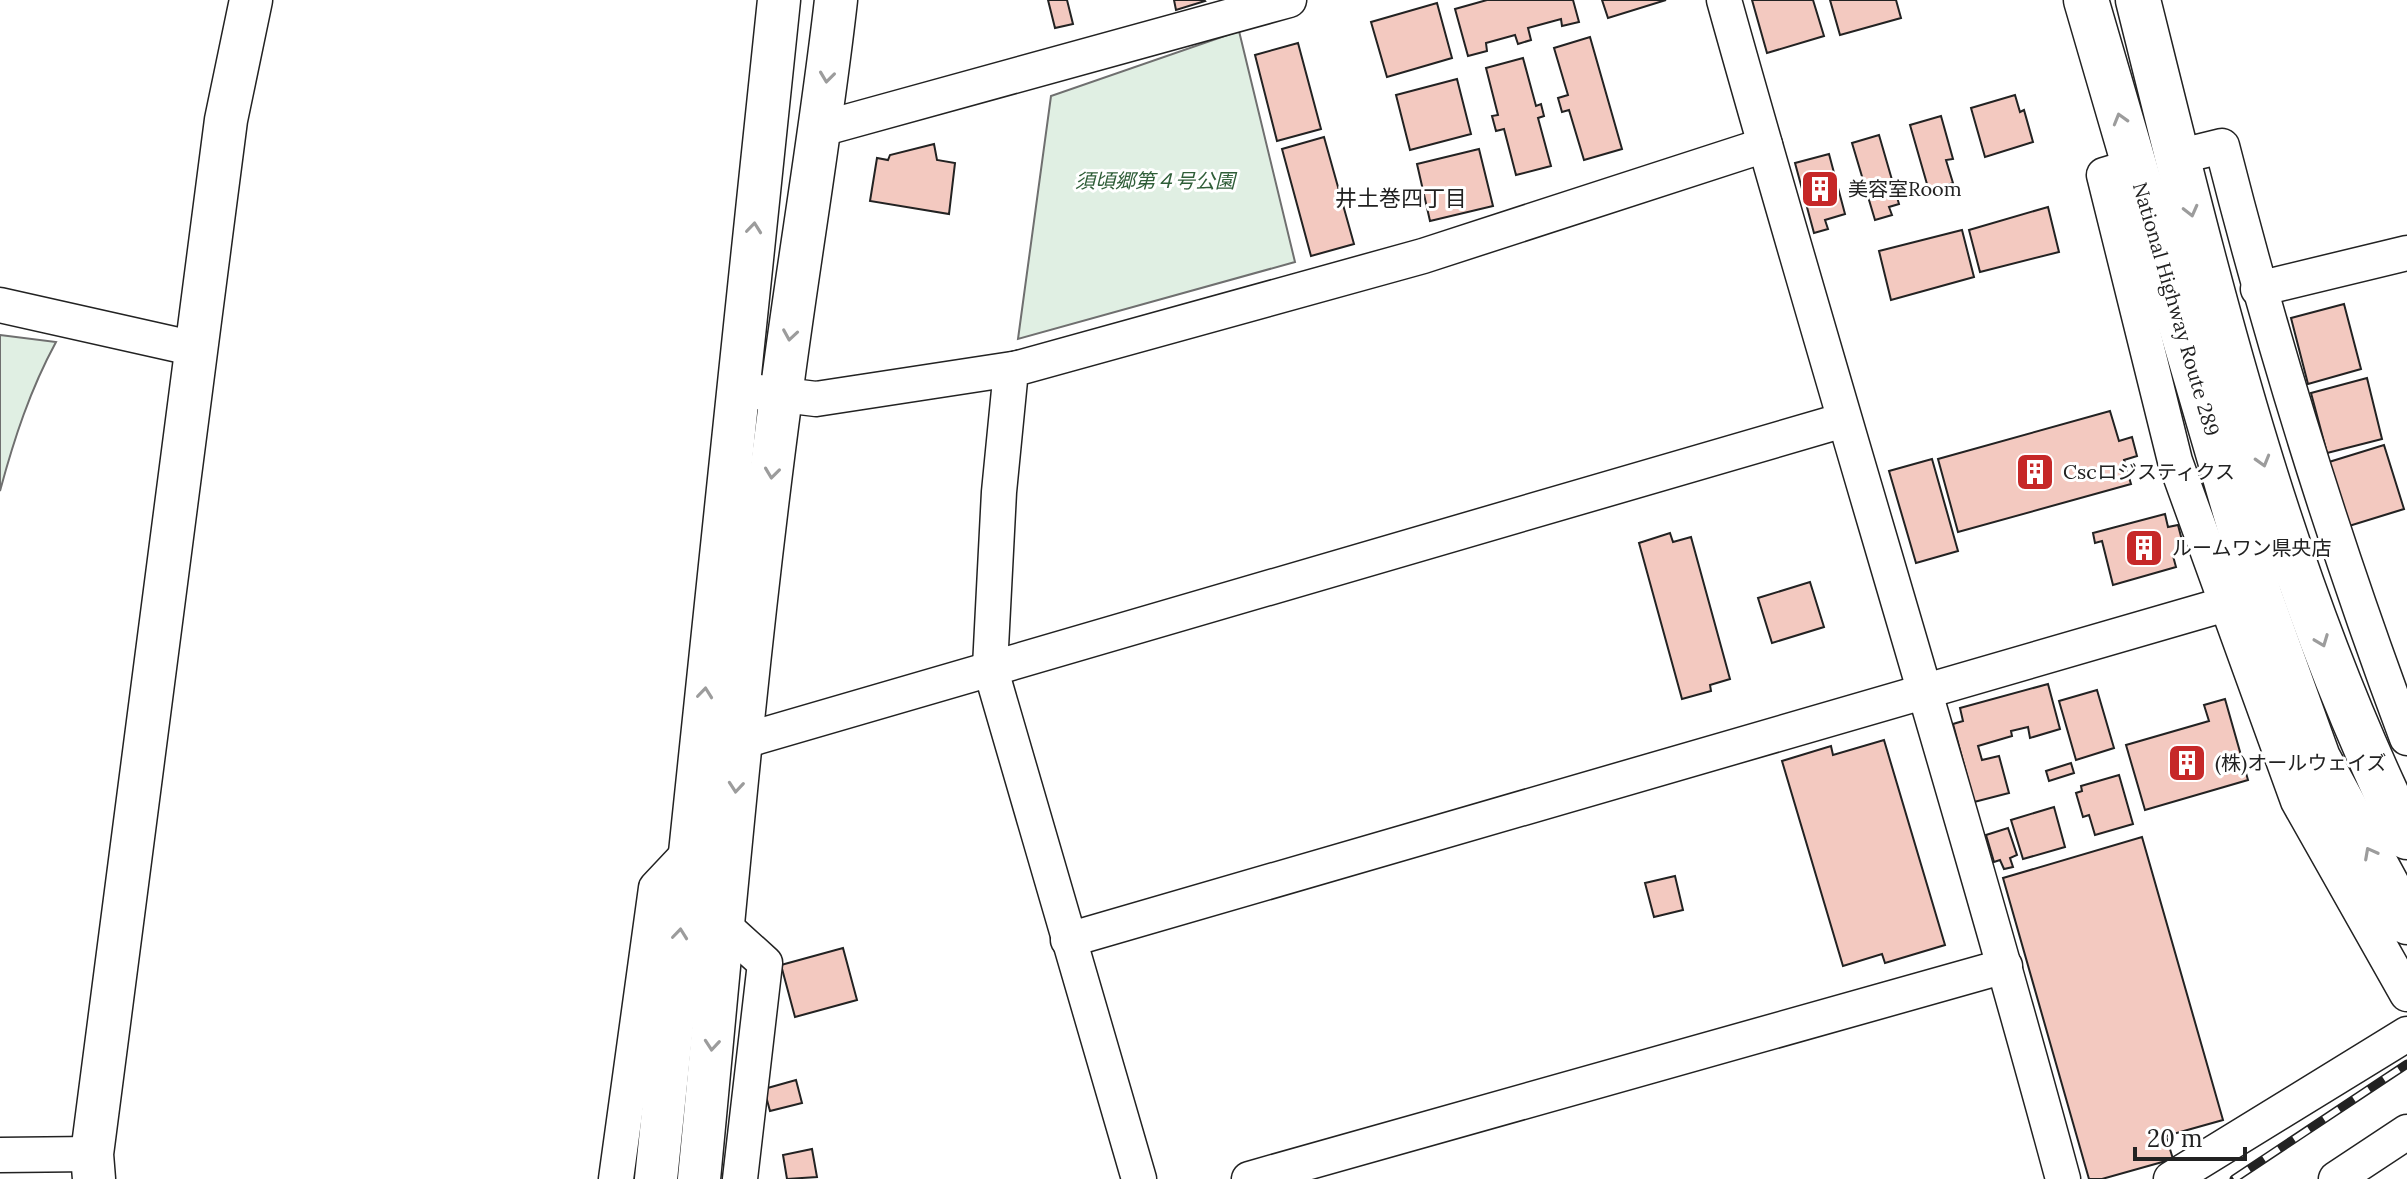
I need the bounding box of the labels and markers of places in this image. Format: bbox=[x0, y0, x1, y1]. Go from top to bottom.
building icon: 美容室Room bbox=[1799, 168, 1841, 210]
place label: 美容室Room bbox=[1848, 176, 1962, 201]
building icon: Cscロジスティクス bbox=[2014, 451, 2056, 493]
place label: Cscロジスティクス bbox=[2063, 459, 2235, 484]
building icon: ルームワン県央店 bbox=[2123, 527, 2165, 569]
place label: ルームワン県央店 bbox=[2172, 535, 2331, 560]
building icon: (株)オールウェイズ bbox=[2166, 742, 2208, 784]
place label: (株)オールウェイズ bbox=[2215, 750, 2387, 776]

